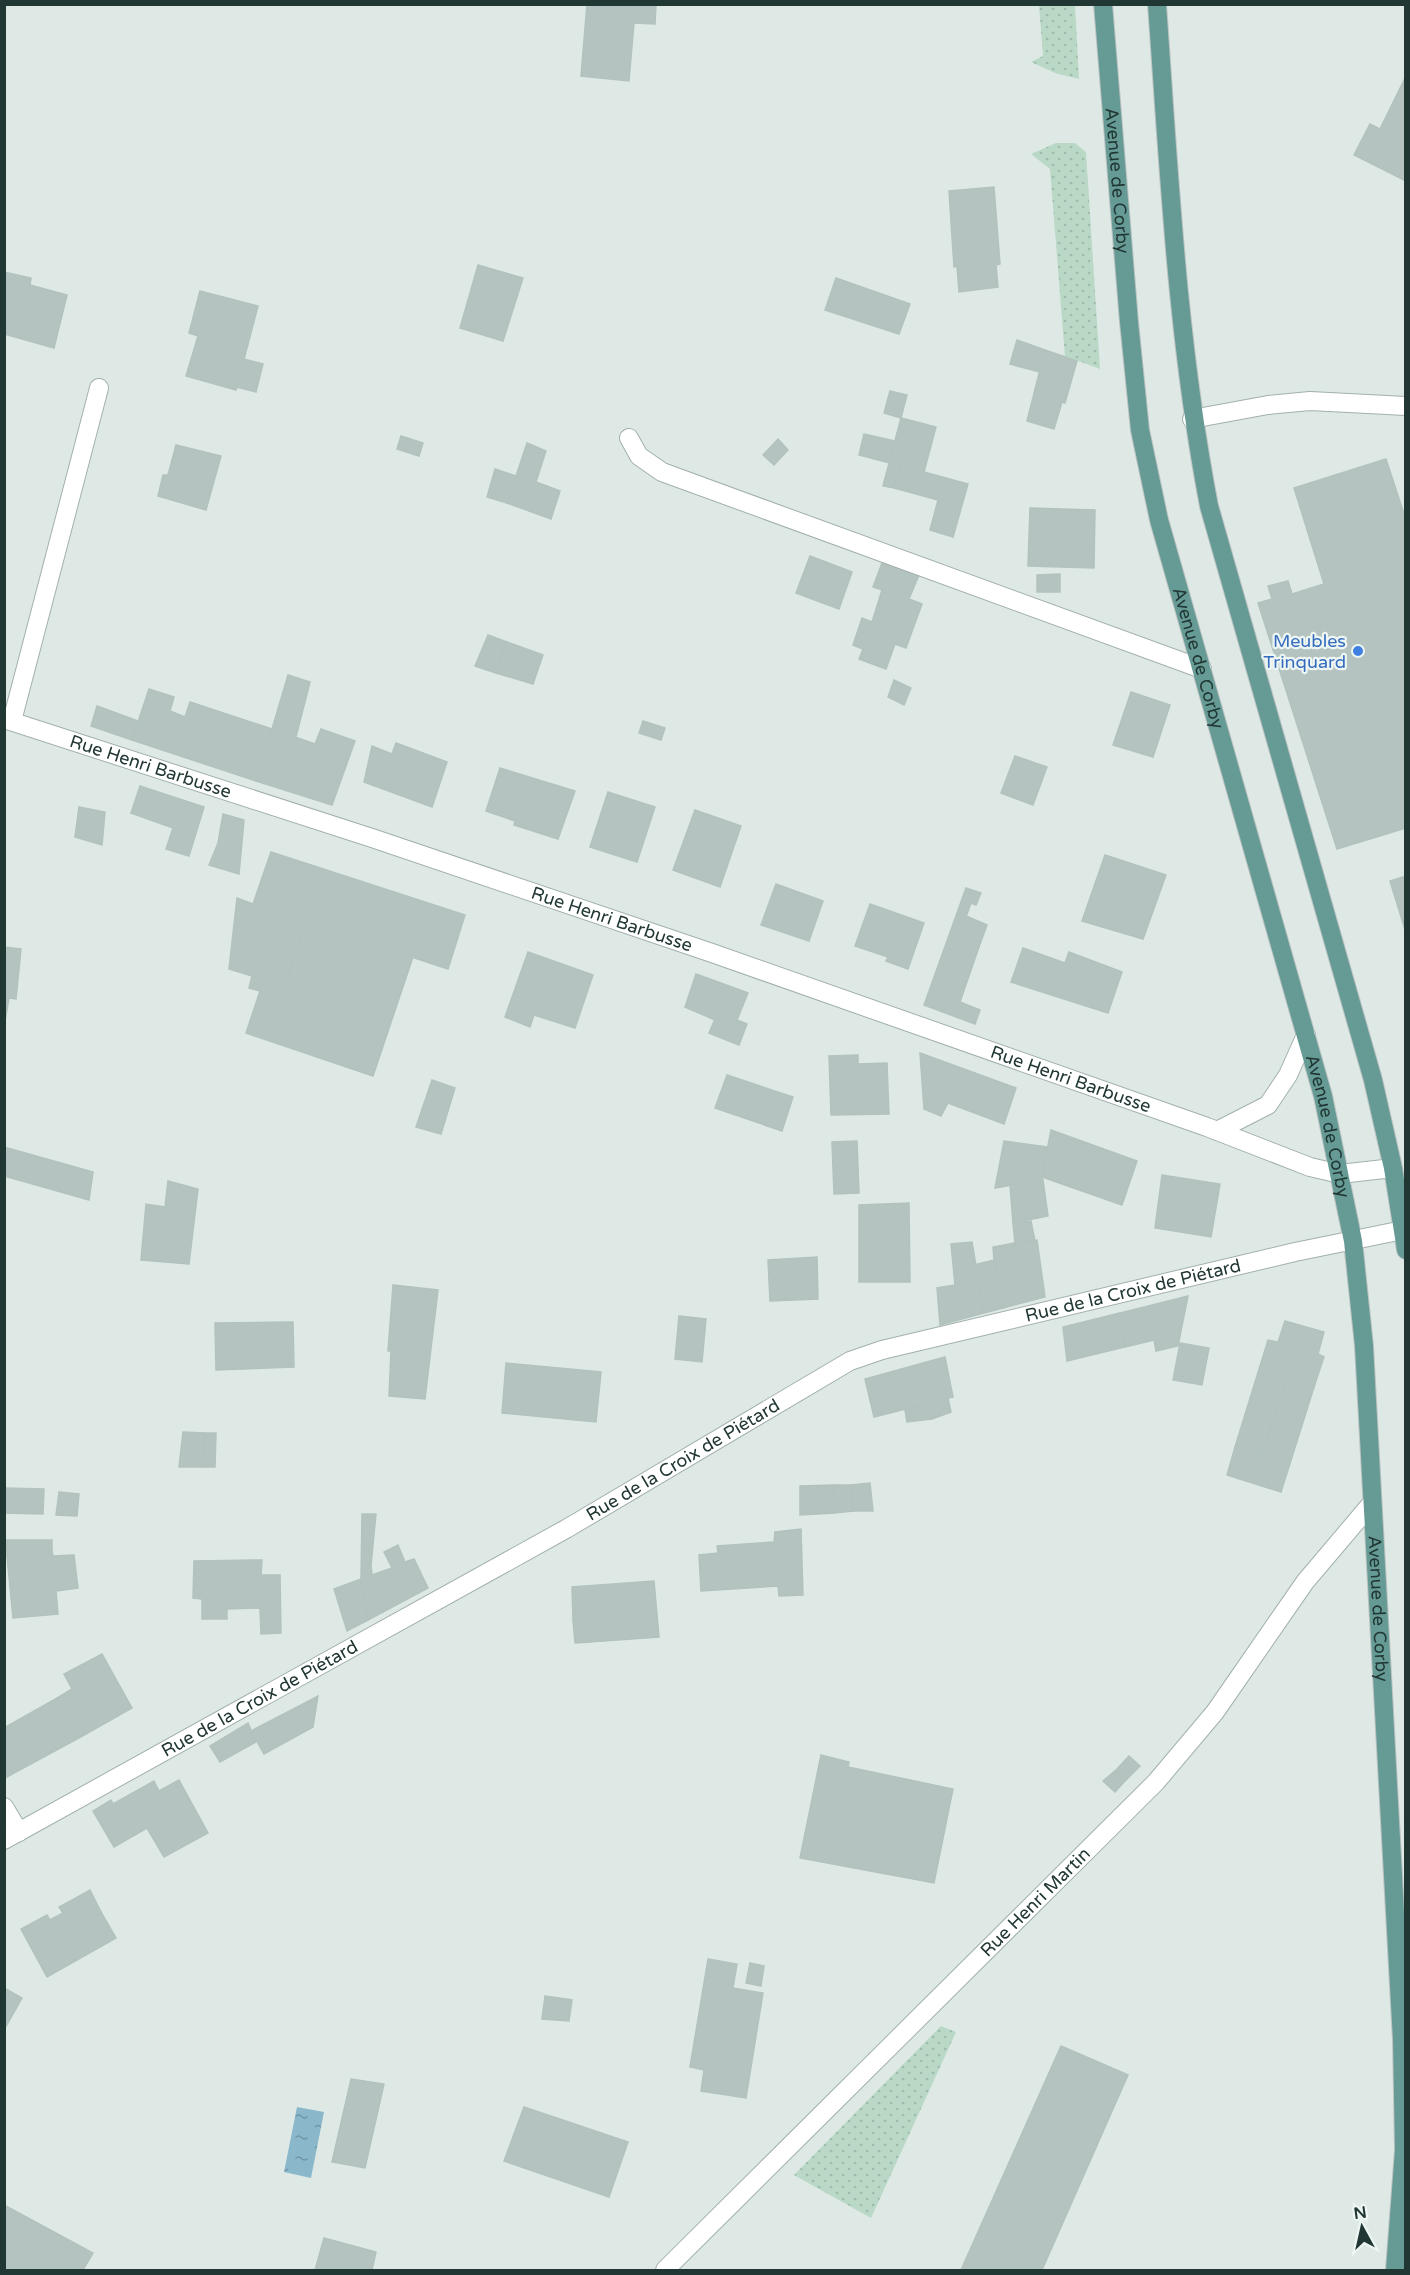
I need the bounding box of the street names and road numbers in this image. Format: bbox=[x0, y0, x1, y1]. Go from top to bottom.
street label: Avenue de Corby bbox=[1100, 107, 1134, 255]
street label: Avenue de Corby bbox=[1168, 584, 1229, 732]
street label: Rue Henri Barbusse bbox=[67, 730, 234, 803]
street label: Rue Henri Barbusse bbox=[529, 882, 695, 957]
street label: Rue Henri Barbusse bbox=[988, 1041, 1154, 1117]
street label: Avenue de Corby bbox=[1301, 1052, 1355, 1200]
street label: Rue de la Croix de Piétard bbox=[1023, 1254, 1243, 1327]
street label: Rue de la Croix de Piétard bbox=[582, 1394, 783, 1526]
street label: Avenue de Corby bbox=[1363, 1535, 1393, 1682]
street label: Rue de la Croix de Piétard bbox=[157, 1635, 362, 1762]
street label: Rue Henri Martin bbox=[976, 1843, 1095, 1961]

